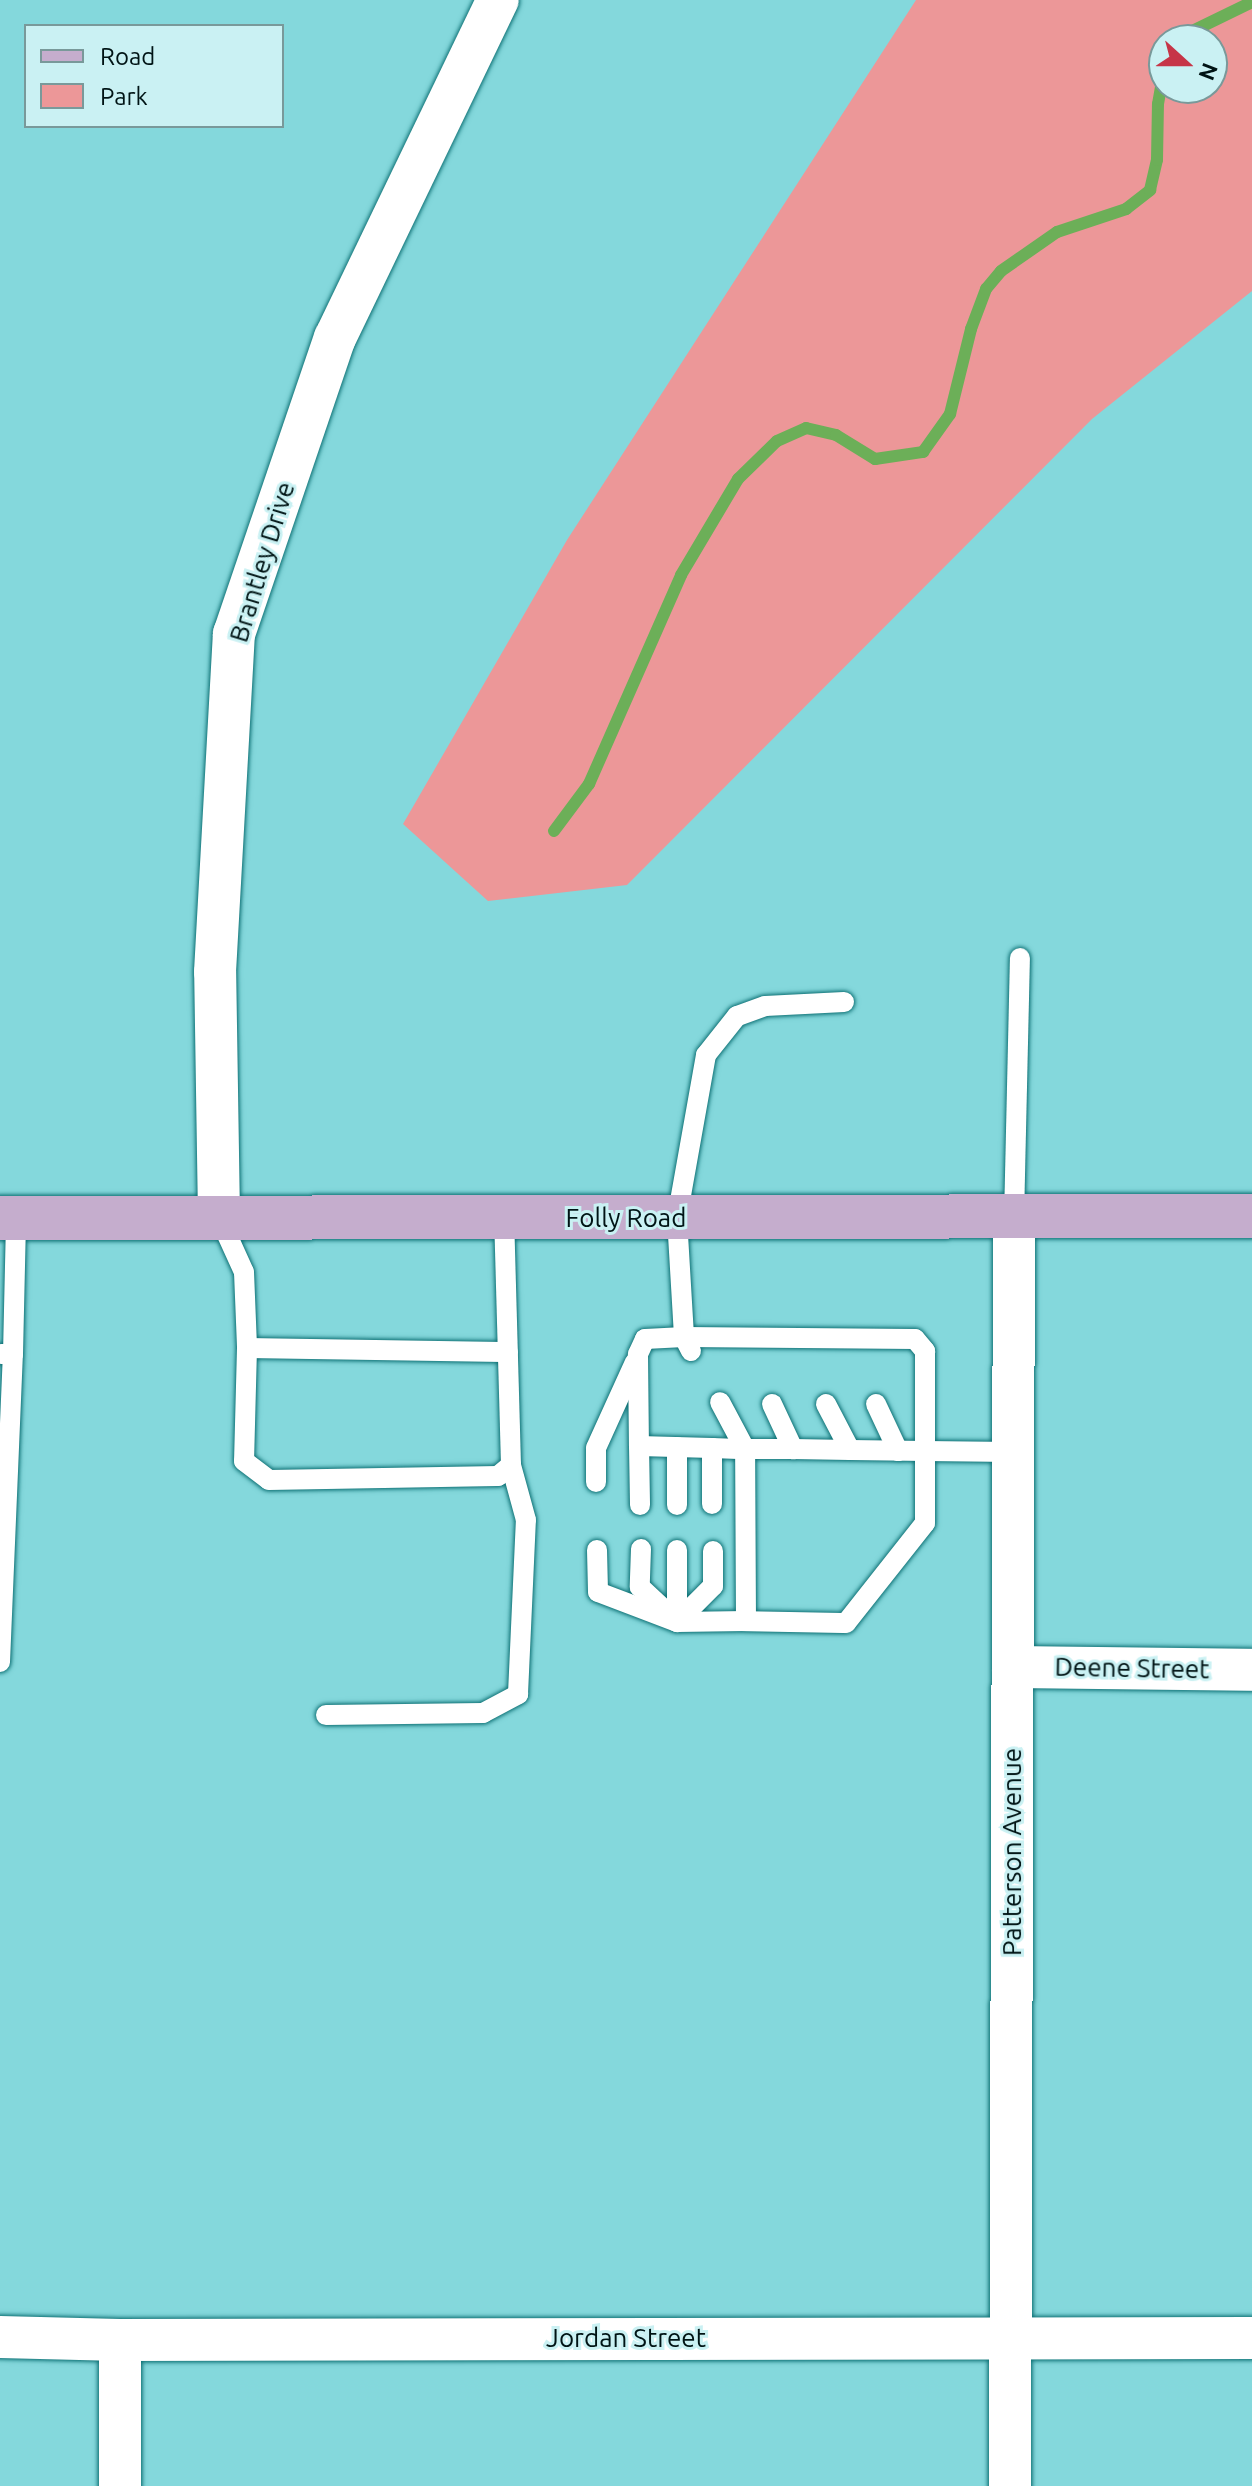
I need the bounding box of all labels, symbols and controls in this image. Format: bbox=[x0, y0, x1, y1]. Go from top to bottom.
legend bbox=[24, 24, 284, 128]
north arrow bbox=[1148, 24, 1228, 104]
text: Road bbox=[100, 43, 155, 70]
text: N bbox=[1194, 60, 1224, 84]
text: Park bbox=[100, 83, 148, 110]
street label: Brantley Drive bbox=[223, 478, 301, 646]
street label: Folly Road bbox=[566, 1202, 686, 1234]
street label: Deene Street bbox=[1054, 1651, 1210, 1685]
street label: Patterson Avenue bbox=[996, 1748, 1028, 1956]
street label: Jordan Street bbox=[546, 2322, 706, 2354]

